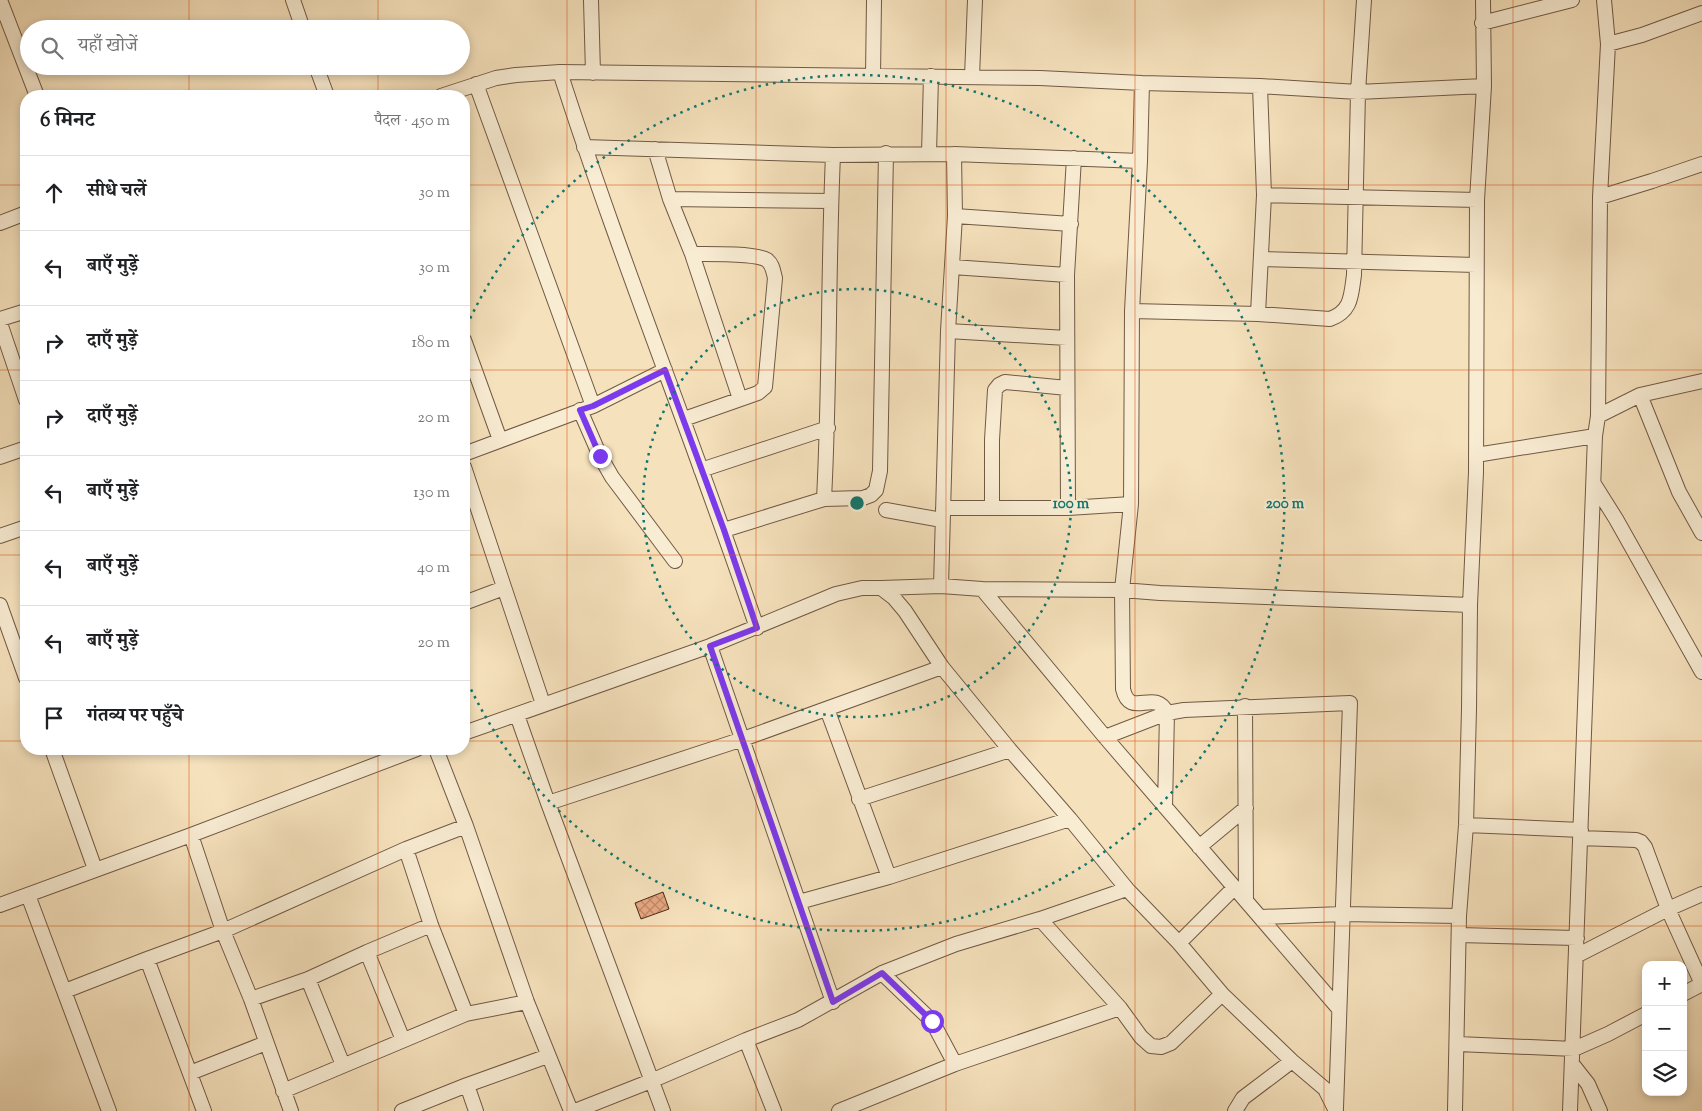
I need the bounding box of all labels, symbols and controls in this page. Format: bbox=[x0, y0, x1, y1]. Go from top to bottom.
search box bbox=[20, 20, 470, 75]
text: यहाँ खोजें bbox=[78, 33, 138, 60]
icon: search bbox=[38, 34, 66, 62]
text: 6 मिनट bbox=[40, 106, 95, 136]
text: पैदल · 450 m bbox=[374, 110, 450, 133]
text: सीधे चलें bbox=[87, 178, 146, 205]
icon: ahead bbox=[40, 179, 68, 207]
text: 30 m bbox=[419, 182, 450, 205]
text: बाएँ मुड़ें bbox=[87, 253, 138, 280]
icon: left bbox=[40, 254, 68, 282]
text: 30 m bbox=[419, 257, 450, 280]
text: दाएँ मुड़ें bbox=[87, 328, 138, 355]
icon: right bbox=[40, 329, 68, 357]
text: 180 m bbox=[411, 332, 450, 355]
text: दाएँ मुड़ें bbox=[87, 403, 138, 430]
icon: right bbox=[40, 404, 68, 432]
text: 20 m bbox=[417, 407, 450, 430]
route end bbox=[589, 445, 612, 468]
text: बाएँ मुड़ें bbox=[87, 478, 138, 505]
icon: left bbox=[40, 479, 68, 507]
text: 130 m bbox=[413, 482, 450, 505]
centre of rings bbox=[848, 494, 866, 512]
text: 100 m bbox=[1053, 494, 1090, 515]
text: 200 m bbox=[1266, 494, 1305, 515]
text: बाएँ मुड़ें bbox=[87, 553, 138, 580]
icon: left bbox=[40, 554, 68, 582]
text: 40 m bbox=[417, 557, 450, 580]
text: बाएँ मुड़ें bbox=[87, 628, 138, 655]
icon: left bbox=[40, 629, 68, 657]
text: 20 m bbox=[417, 632, 450, 655]
text: गंतव्य पर पहुँचे bbox=[87, 703, 183, 730]
icon: arrive bbox=[40, 704, 68, 732]
map controls bbox=[1642, 961, 1687, 1096]
button: + bbox=[1642, 961, 1687, 1006]
button: − bbox=[1642, 1006, 1687, 1051]
route start bbox=[921, 1010, 944, 1033]
button: layers bbox=[1642, 1051, 1687, 1096]

